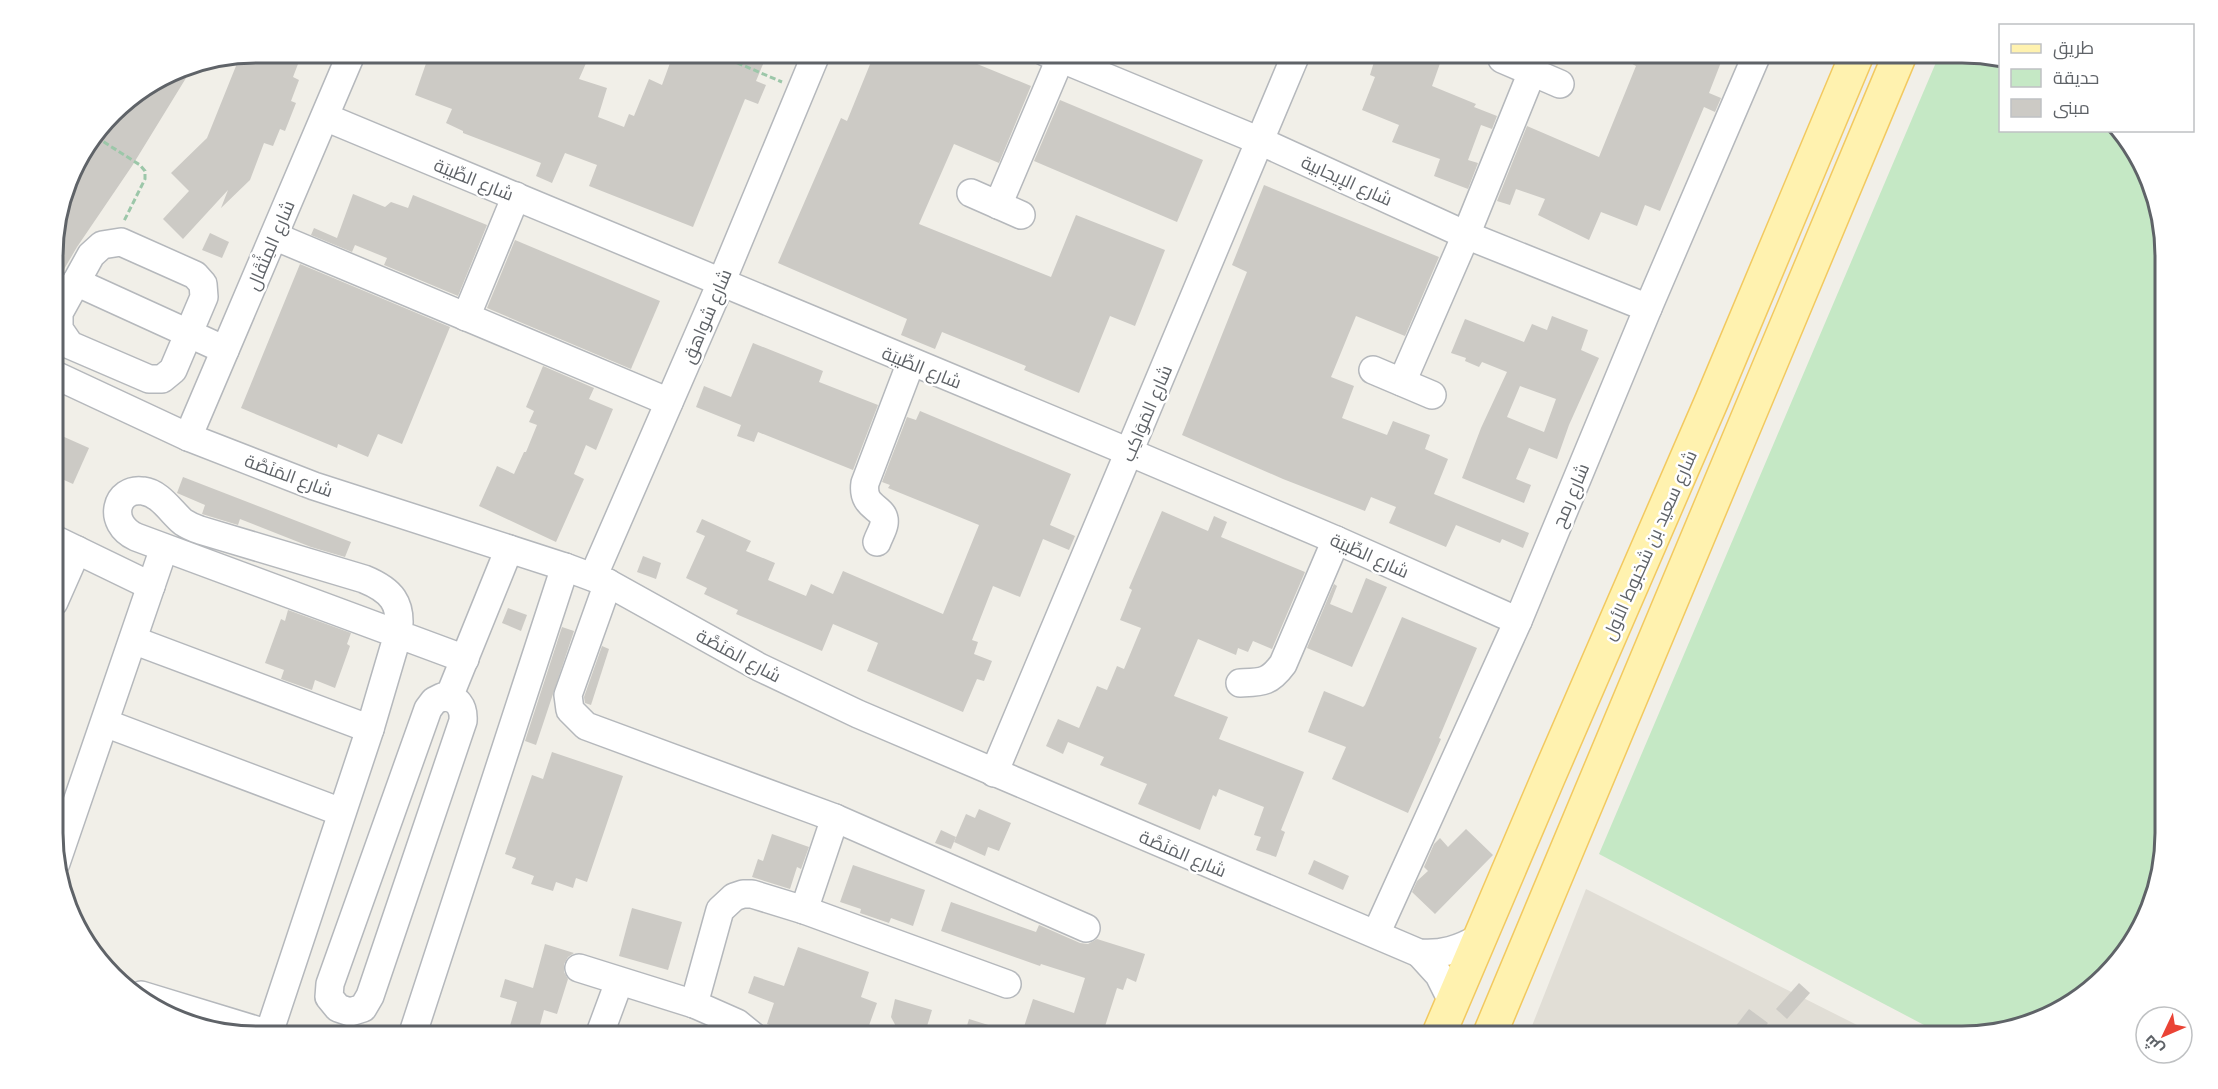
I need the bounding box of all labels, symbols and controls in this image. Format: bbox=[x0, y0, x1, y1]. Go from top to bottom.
legend bbox=[1999, 24, 2194, 132]
text: طريق bbox=[2053, 35, 2094, 60]
text: حديقة bbox=[2053, 65, 2099, 89]
text: مبنى bbox=[2053, 95, 2090, 119]
street label: شارع الإيجابية bbox=[1297, 149, 1396, 212]
street label: شارع الطِّيبَة bbox=[430, 152, 517, 207]
street label: شارع المِثْقَال bbox=[240, 196, 301, 294]
street label: شارع شواهق bbox=[675, 265, 738, 367]
street label: شارع الطِّيبَة bbox=[878, 340, 965, 395]
street label: شارع المَوَاكِب bbox=[1115, 361, 1178, 465]
street label: شارع سعيد بن شخبوط الأول bbox=[1596, 446, 1703, 644]
street label: شارع المَنَصَّة bbox=[241, 448, 337, 503]
street label: شارع رمح bbox=[1546, 459, 1595, 531]
street label: شارع الطِّيبَة bbox=[1326, 527, 1413, 584]
street label: شارع المَنَصَّة bbox=[692, 623, 785, 688]
street label: شارع المَنَصَّة bbox=[1135, 824, 1230, 883]
north arrow bbox=[2134, 1005, 2194, 1065]
text: ش bbox=[2138, 1030, 2168, 1060]

